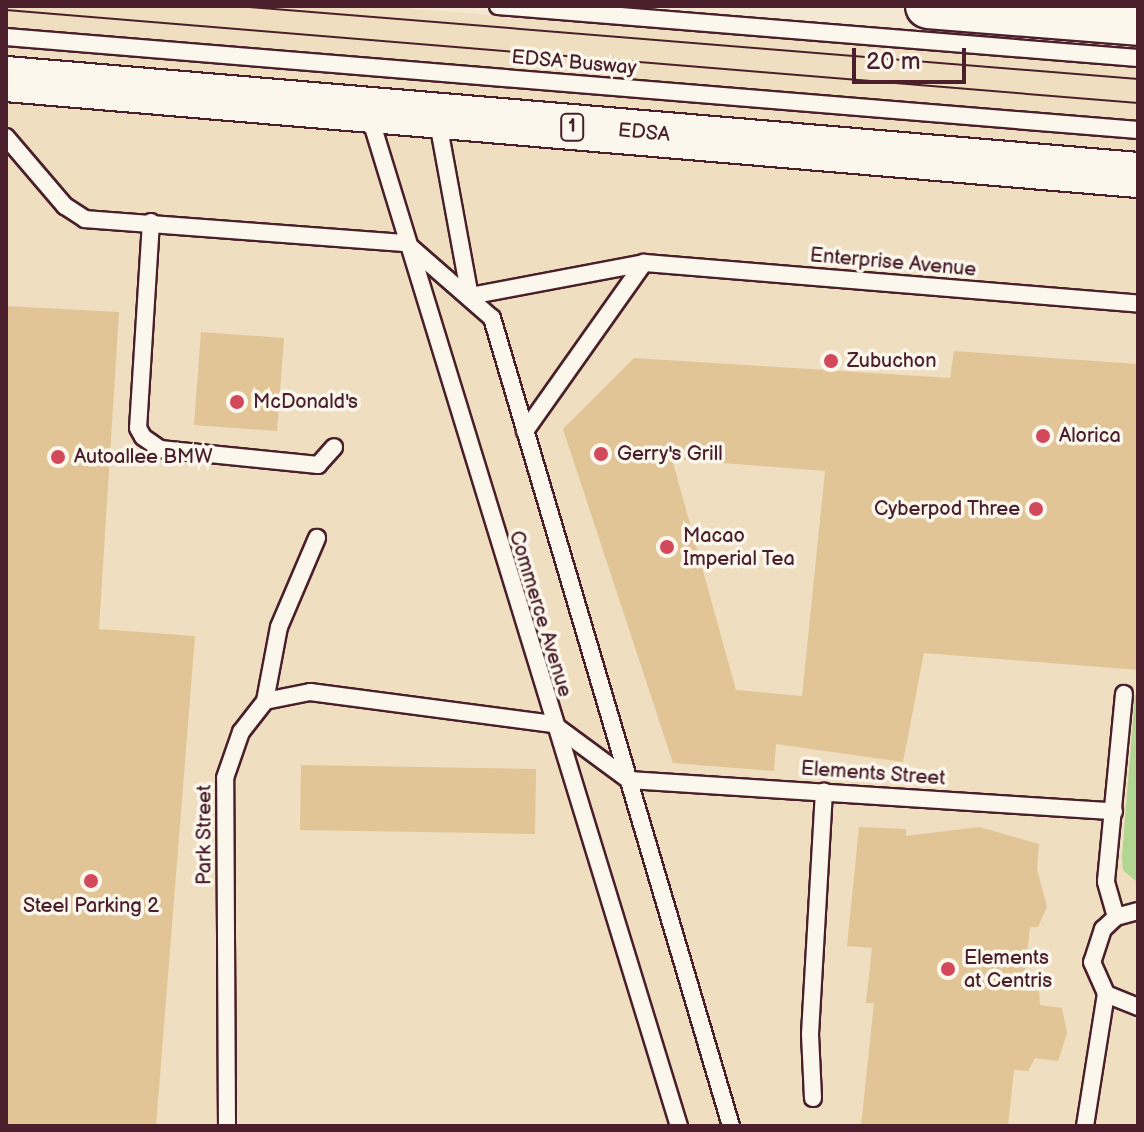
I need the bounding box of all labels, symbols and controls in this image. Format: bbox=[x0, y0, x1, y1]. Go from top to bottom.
scale bar bbox=[856, 32, 970, 82]
street label: EDSA Busway bbox=[510, 46, 638, 80]
text: 20 m bbox=[866, 47, 921, 76]
road number: 1 bbox=[560, 113, 584, 141]
street label: EDSA bbox=[617, 119, 671, 147]
street label: Enterprise Avenue bbox=[809, 244, 977, 282]
place label: Zubuchon bbox=[847, 349, 936, 373]
marker: Zubuchon bbox=[822, 352, 840, 370]
place label: McDonald's bbox=[253, 390, 358, 414]
marker: McDonald's bbox=[228, 393, 246, 411]
place label: Alorica bbox=[1059, 424, 1121, 448]
marker: Alorica bbox=[1034, 427, 1052, 445]
place label: Gerry's Grill bbox=[617, 442, 723, 466]
place label: Autoallee BMW bbox=[74, 445, 213, 469]
marker: Gerry's Grill bbox=[592, 445, 610, 463]
marker: Autoallee BMW bbox=[49, 448, 67, 466]
place label: Cyberpod Three bbox=[874, 497, 1020, 521]
marker: Cyberpod Three bbox=[1027, 500, 1045, 518]
place label: Macao Imperial Tea bbox=[683, 524, 795, 571]
street label: Commerce Avenue bbox=[503, 528, 577, 700]
marker: Macao Imperial Tea bbox=[658, 538, 676, 556]
street label: Elements Street bbox=[800, 757, 946, 791]
street label: Park Street bbox=[193, 785, 217, 885]
marker: Steel Parking 2 bbox=[82, 872, 100, 890]
place label: Steel Parking 2 bbox=[23, 894, 159, 918]
place label: Elements at Centris bbox=[964, 946, 1052, 993]
marker: Elements at Centris bbox=[939, 960, 957, 978]

